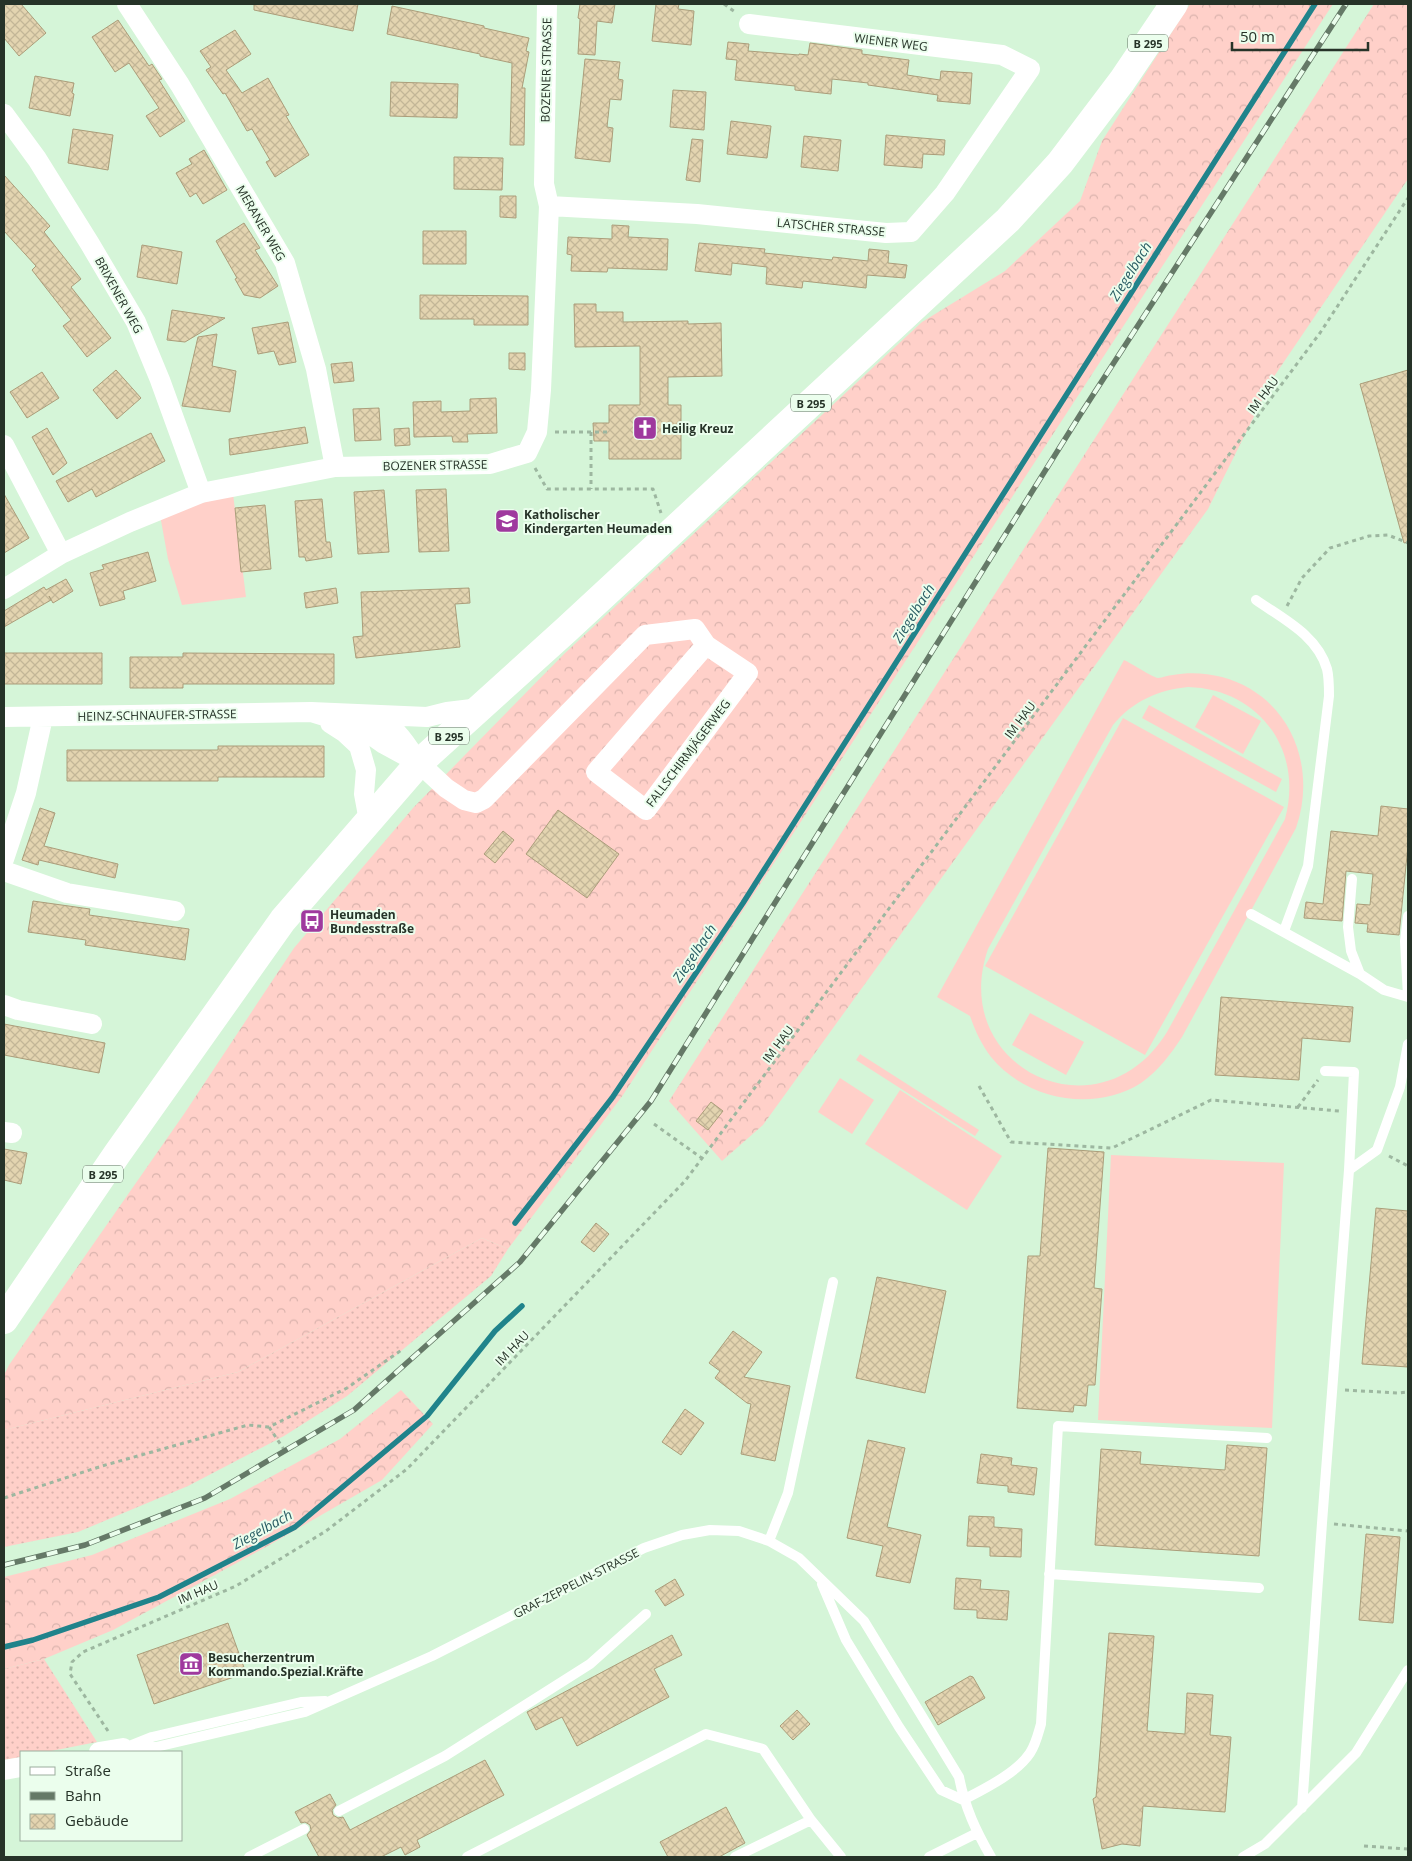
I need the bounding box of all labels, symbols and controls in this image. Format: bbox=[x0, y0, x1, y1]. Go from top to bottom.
street label: BOZENER STRASSE bbox=[537, 17, 555, 123]
scale bar bbox=[1232, 20, 1368, 52]
text: 50 m bbox=[1240, 26, 1275, 46]
street label: WIENER WEG bbox=[853, 29, 929, 55]
road number: B 295 bbox=[1128, 34, 1168, 52]
street label: MERANER WEG bbox=[232, 182, 290, 264]
street label: LATSCHER STRASSE bbox=[776, 214, 886, 240]
water label: Ziegelbach bbox=[1104, 238, 1156, 305]
street label: BRIXENER WEG bbox=[91, 254, 147, 336]
street label: IM HAU bbox=[1243, 373, 1283, 417]
road number: B 295 bbox=[791, 394, 831, 412]
church icon: Heilig Kreuz bbox=[632, 415, 658, 441]
place label: Heilig Kreuz bbox=[662, 420, 734, 437]
street label: BOZENER STRASSE bbox=[382, 456, 488, 474]
place label: Katholischer Kindergarten Heumaden bbox=[524, 506, 672, 537]
school or university icon: Katholischer Kindergarten Heumaden bbox=[494, 508, 520, 534]
water label: Ziegelbach bbox=[887, 580, 939, 647]
street label: FALLSCHIRMJÄGERWEG bbox=[642, 696, 734, 810]
street label: IM HAU bbox=[1000, 698, 1040, 742]
street label: HEINZ-SCHNAUFER-STRASSE bbox=[77, 705, 237, 725]
road number: B 295 bbox=[429, 728, 469, 744]
place label: Heumaden Bundesstraße bbox=[330, 906, 414, 937]
bus stop icon: Heumaden Bundesstraße bbox=[299, 908, 325, 934]
water label: Ziegelbach bbox=[667, 920, 720, 987]
street label: IM HAU bbox=[758, 1022, 798, 1066]
road number: B 295 bbox=[83, 1166, 123, 1182]
street label: IM HAU bbox=[491, 1327, 533, 1369]
water label: Ziegelbach bbox=[228, 1505, 296, 1554]
street label: GRAF-ZEPPELIN-STRASSE bbox=[510, 1544, 642, 1622]
street label: IM HAU bbox=[175, 1576, 221, 1608]
place label: Besucherzentrum Kommando.Spezial.Kräfte bbox=[208, 1649, 363, 1680]
museum icon: Besucherzentrum Kommando.Spezial.Kräfte bbox=[178, 1651, 204, 1677]
legend bbox=[20, 1751, 182, 1841]
text: Straße bbox=[65, 1760, 111, 1780]
text: Bahn bbox=[65, 1785, 101, 1805]
text: Gebäude bbox=[65, 1810, 129, 1830]

